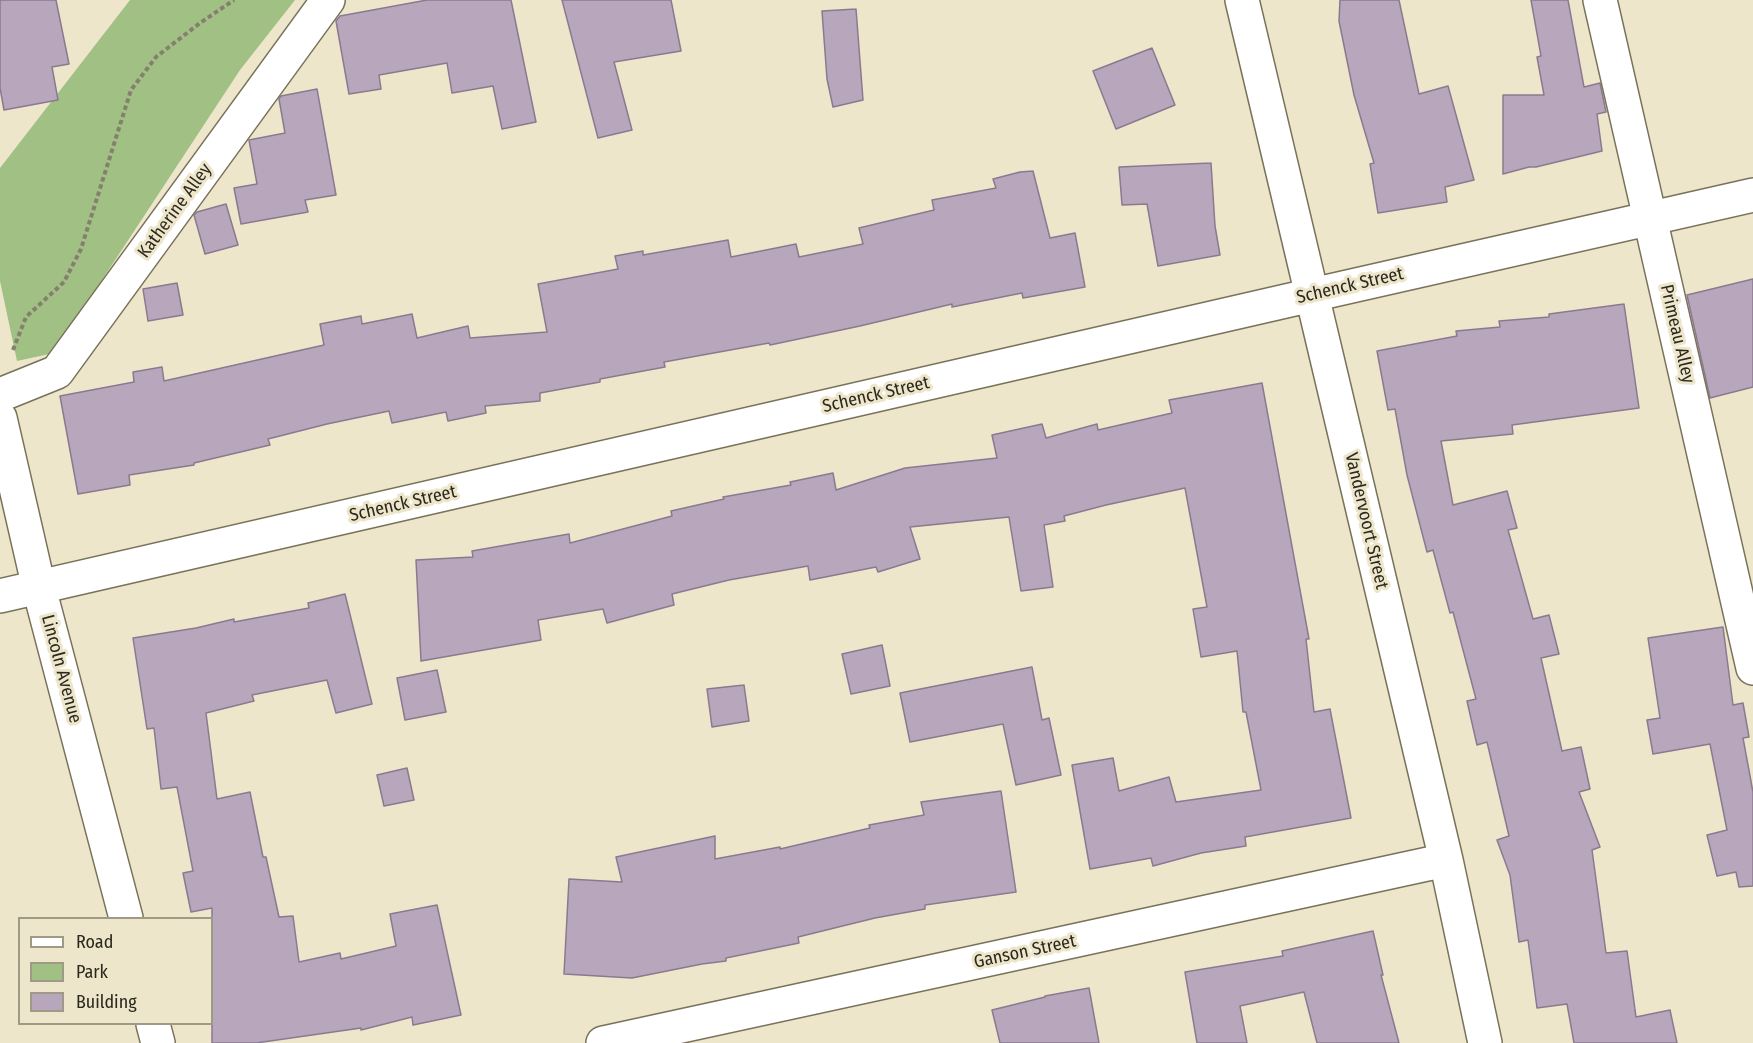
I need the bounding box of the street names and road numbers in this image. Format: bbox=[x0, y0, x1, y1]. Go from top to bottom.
street label: Katherine Alley bbox=[133, 159, 217, 263]
street label: Schenck Street bbox=[1294, 263, 1406, 309]
street label: Primeau Alley bbox=[1655, 283, 1699, 385]
street label: Schenck Street bbox=[820, 372, 932, 418]
street label: Vandervoort Street bbox=[1340, 451, 1392, 591]
street label: Schenck Street bbox=[347, 481, 459, 527]
street label: Lincoln Avenue bbox=[36, 612, 86, 726]
street label: Ganson Street bbox=[972, 931, 1078, 973]

